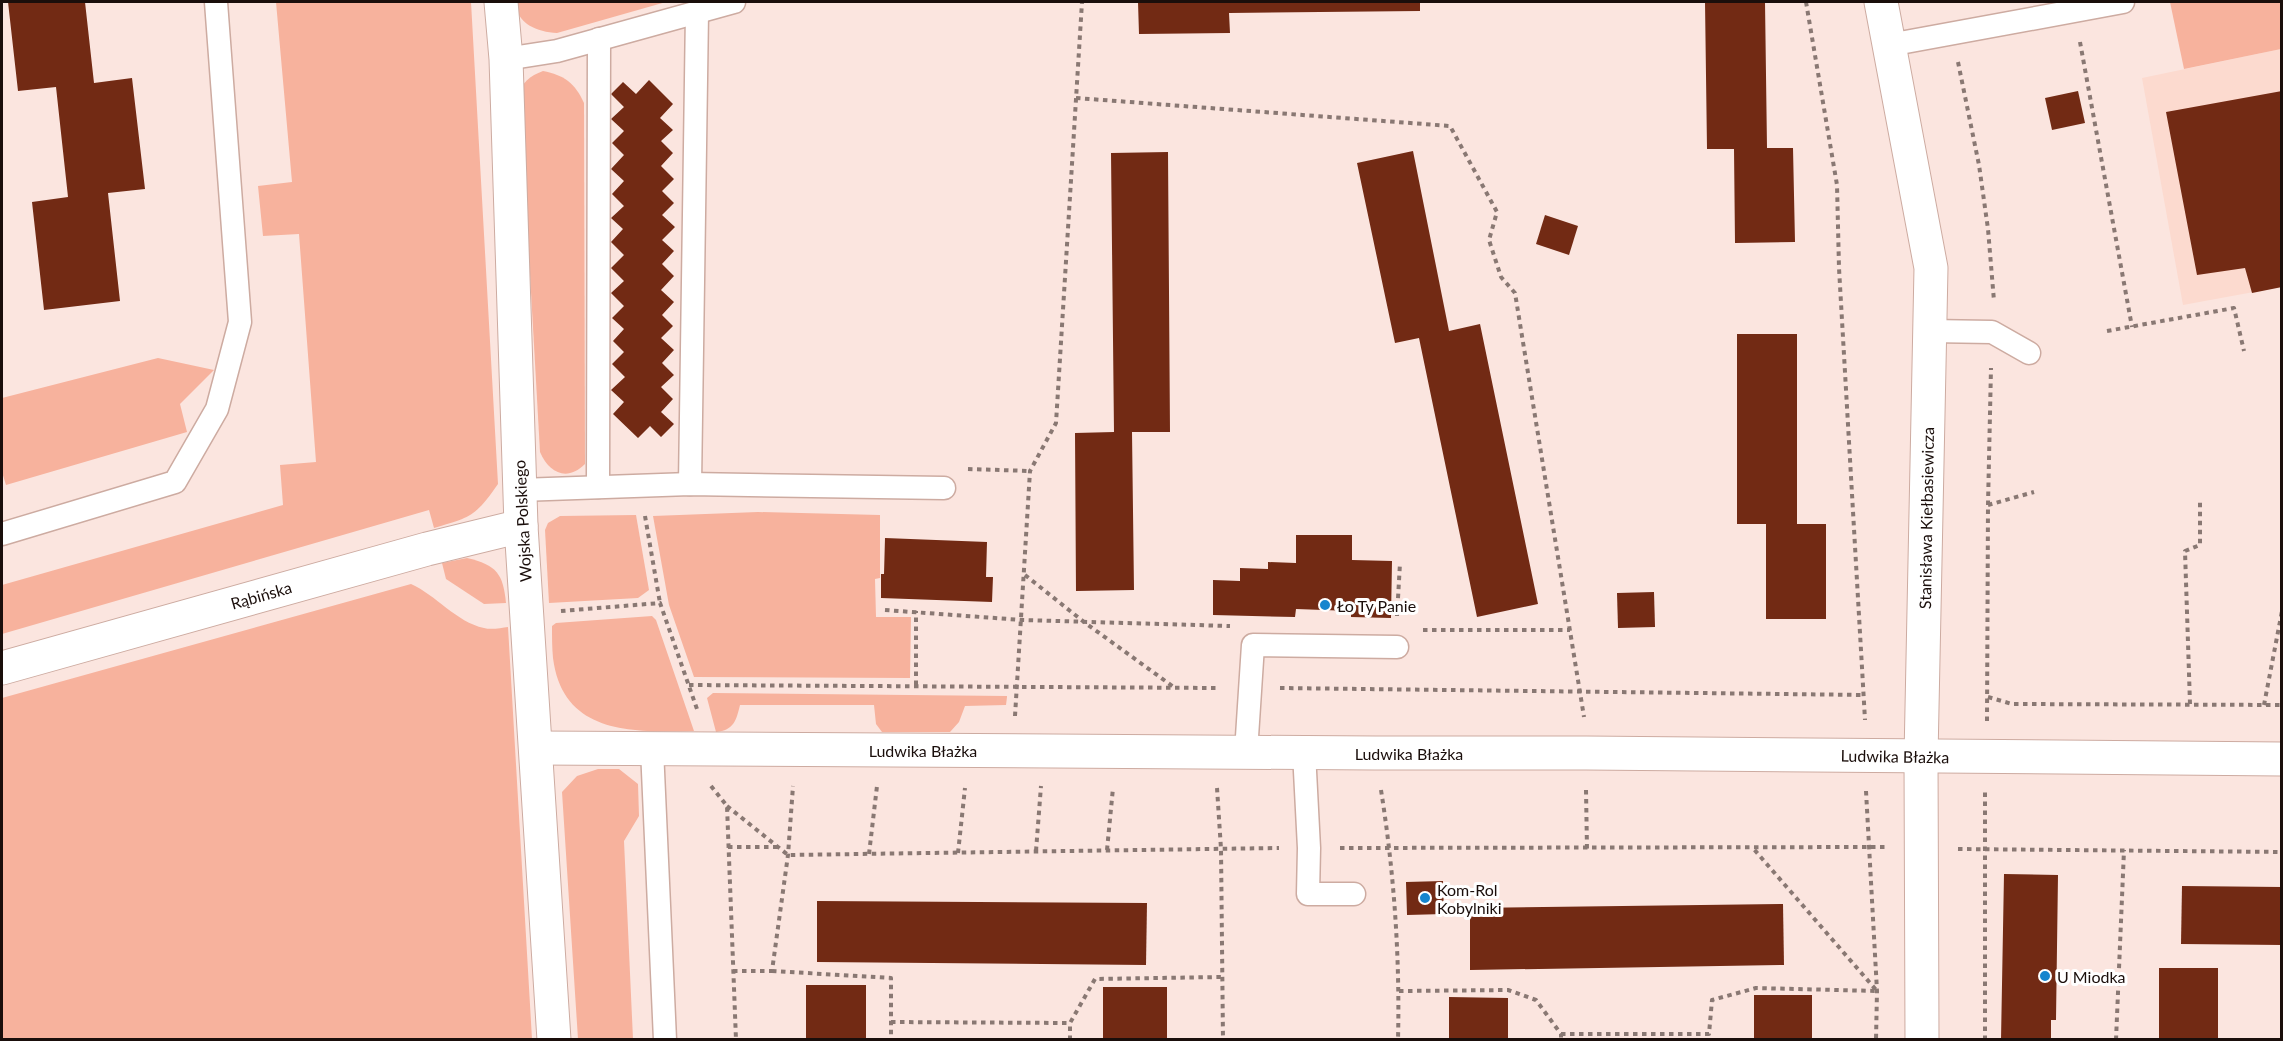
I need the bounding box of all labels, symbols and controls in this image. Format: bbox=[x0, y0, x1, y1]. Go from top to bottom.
street label: Stanisława Kiełbasiewicza bbox=[1915, 427, 1937, 609]
street label: Wojska Polskiego bbox=[509, 459, 535, 583]
street label: Rąbińska bbox=[228, 577, 294, 613]
place label: Ło Ty Panie bbox=[1337, 596, 1416, 615]
marker: Ło Ty Panie bbox=[1318, 598, 1332, 612]
street label: Ludwika Błażka bbox=[869, 741, 977, 760]
street label: Ludwika Błażka bbox=[1355, 744, 1463, 763]
street label: Ludwika Błażka bbox=[1841, 746, 1949, 766]
place label: Kom-Rol Kobylniki bbox=[1437, 880, 1502, 917]
marker: Kom-Rol Kobylniki bbox=[1418, 891, 1432, 905]
place label: U Miodka bbox=[2057, 967, 2126, 986]
marker: U Miodka bbox=[2038, 969, 2052, 983]

